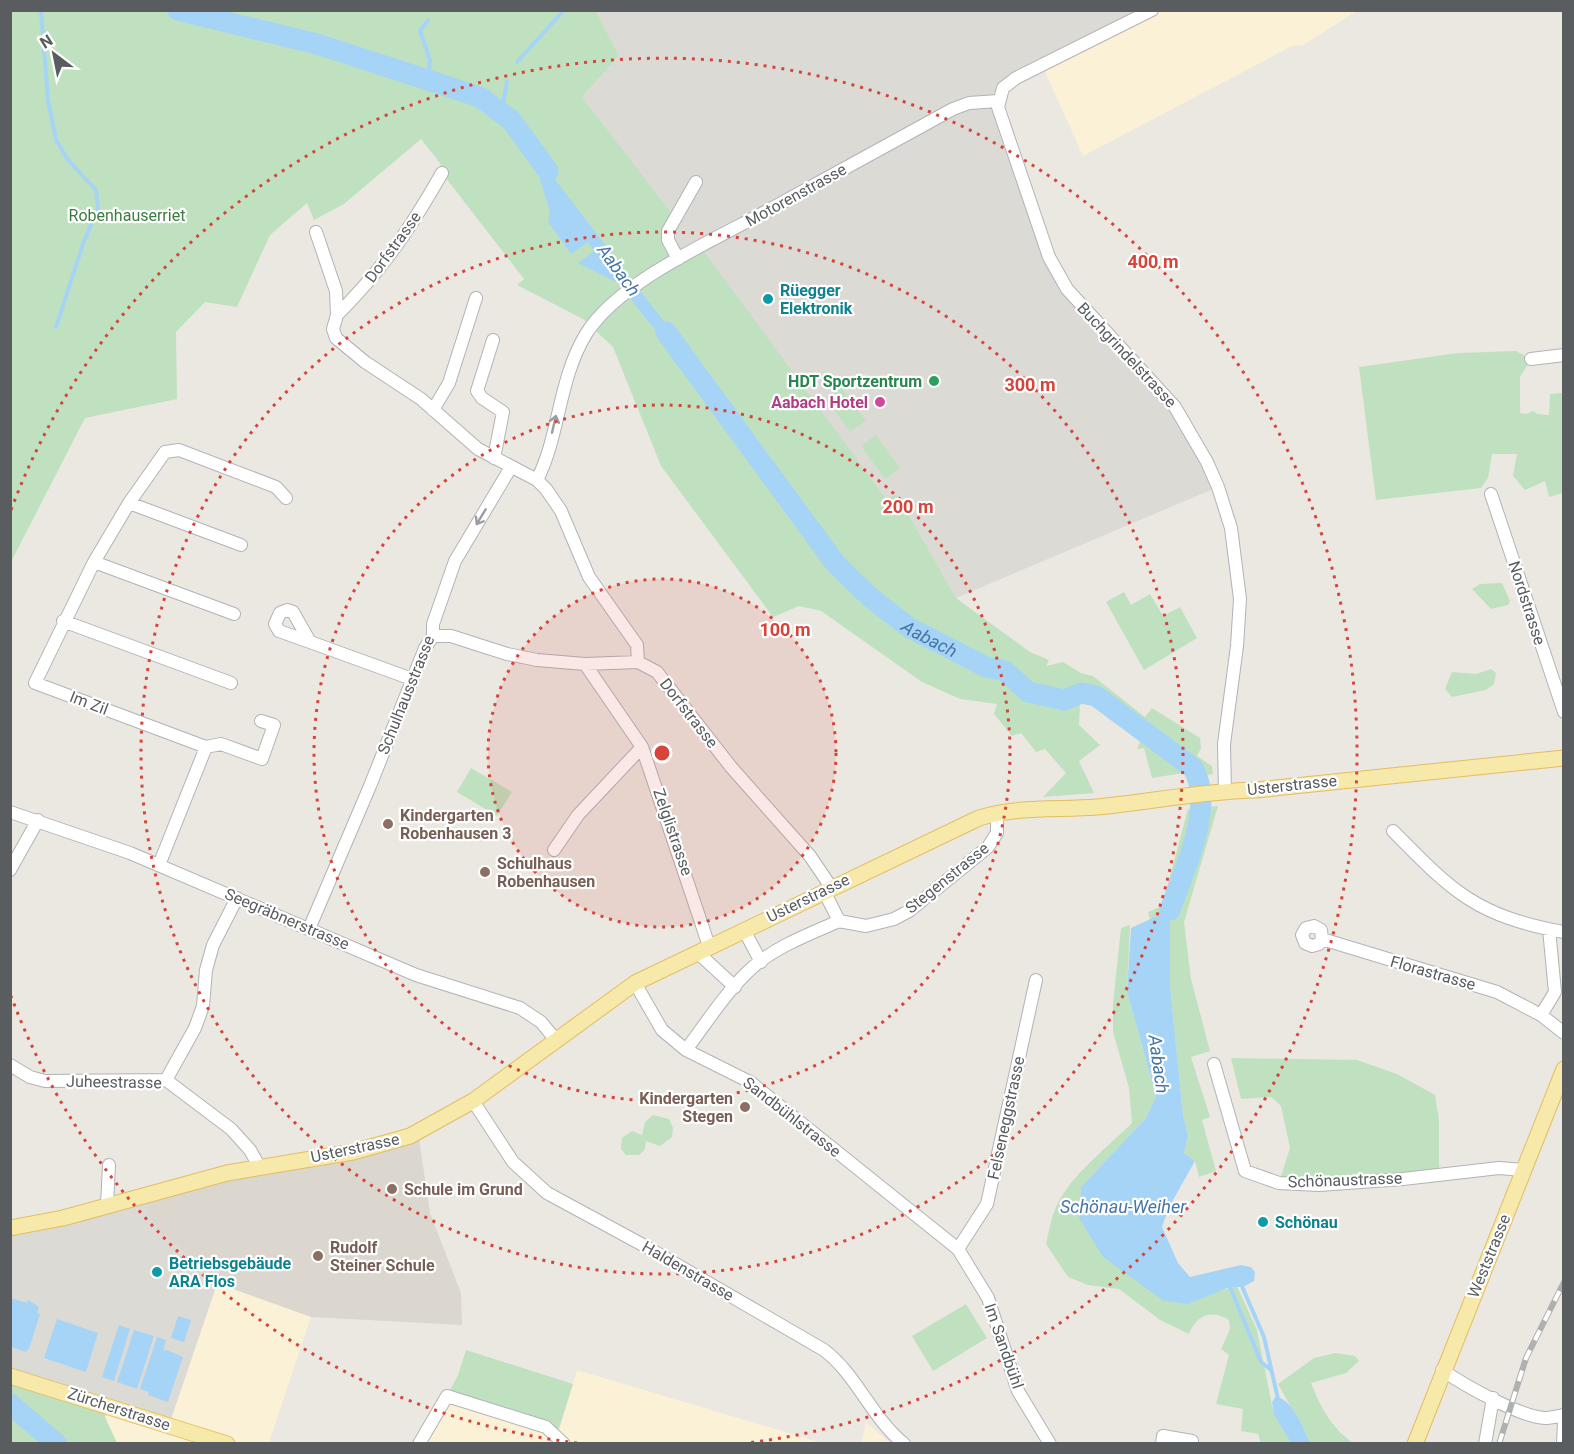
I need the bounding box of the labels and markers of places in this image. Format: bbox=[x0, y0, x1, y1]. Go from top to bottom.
place label: Rüegger Elektronik bbox=[780, 281, 853, 318]
marker: Rüegger Elektronik bbox=[761, 292, 775, 306]
place label: HDT Sportzentrum bbox=[788, 372, 922, 391]
marker: HDT Sportzentrum bbox=[927, 374, 941, 388]
place label: Aabach Hotel bbox=[771, 393, 868, 412]
marker: Aabach Hotel bbox=[873, 395, 887, 409]
centre of rings bbox=[652, 743, 672, 763]
place label: Kindergarten Robenhausen 3 bbox=[400, 806, 511, 843]
marker: Kindergarten Robenhausen 3 bbox=[381, 817, 395, 831]
place label: Schulhaus Robenhausen bbox=[497, 854, 595, 891]
marker: Schulhaus Robenhausen bbox=[478, 865, 492, 879]
place label: Kindergarten Stegen bbox=[639, 1089, 733, 1126]
marker: Kindergarten Stegen bbox=[738, 1100, 752, 1114]
place label: Schule im Grund bbox=[404, 1180, 523, 1199]
marker: Schule im Grund bbox=[385, 1182, 399, 1196]
place label: Schönau bbox=[1275, 1213, 1338, 1232]
marker: Schönau bbox=[1256, 1215, 1270, 1229]
place label: Rudolf Steiner Schule bbox=[330, 1238, 435, 1275]
marker: Rudolf Steiner Schule bbox=[311, 1249, 325, 1263]
place label: Betriebsgebäude ARA Flos bbox=[169, 1254, 292, 1291]
marker: Betriebsgebäude ARA Flos bbox=[150, 1265, 164, 1279]

